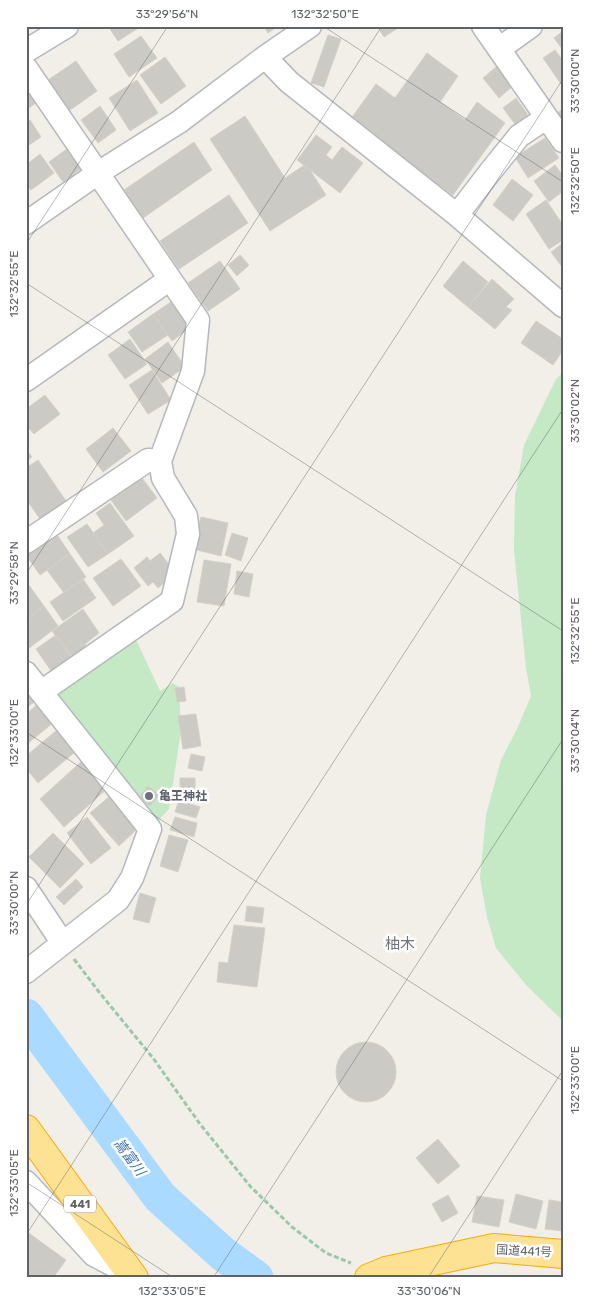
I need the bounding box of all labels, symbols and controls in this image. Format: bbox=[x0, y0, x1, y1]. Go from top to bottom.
text: 33°29'56"N bbox=[136, 7, 198, 21]
text: 132°32'50"E bbox=[291, 7, 359, 21]
text: 33°30'00"N bbox=[568, 49, 582, 113]
text: 132°32'50"E bbox=[568, 147, 582, 215]
text: 132°32'55"E bbox=[7, 251, 21, 317]
text: 33°30'02"N bbox=[568, 379, 582, 443]
text: 33°29'58"N bbox=[7, 541, 21, 605]
text: 132°32'55"E bbox=[568, 598, 582, 664]
text: 132°33'00"E bbox=[7, 699, 21, 767]
text: 33°30'04"N bbox=[568, 709, 582, 773]
place label: 亀王神社 bbox=[159, 789, 207, 803]
marker: 亀王神社 bbox=[143, 790, 155, 802]
text: 33°30'00"N bbox=[7, 871, 21, 935]
district label: 柚木 bbox=[385, 935, 415, 953]
text: 132°33'00"E bbox=[568, 1046, 582, 1114]
water label: 嵩富川 bbox=[110, 1135, 150, 1181]
text: 132°33'05"E bbox=[7, 1149, 21, 1217]
road number: 441 bbox=[64, 1196, 96, 1212]
street label: 国道441号 bbox=[496, 1243, 552, 1259]
text: 132°33'05"E bbox=[138, 1284, 206, 1298]
text: 33°30'06"N bbox=[397, 1284, 461, 1298]

